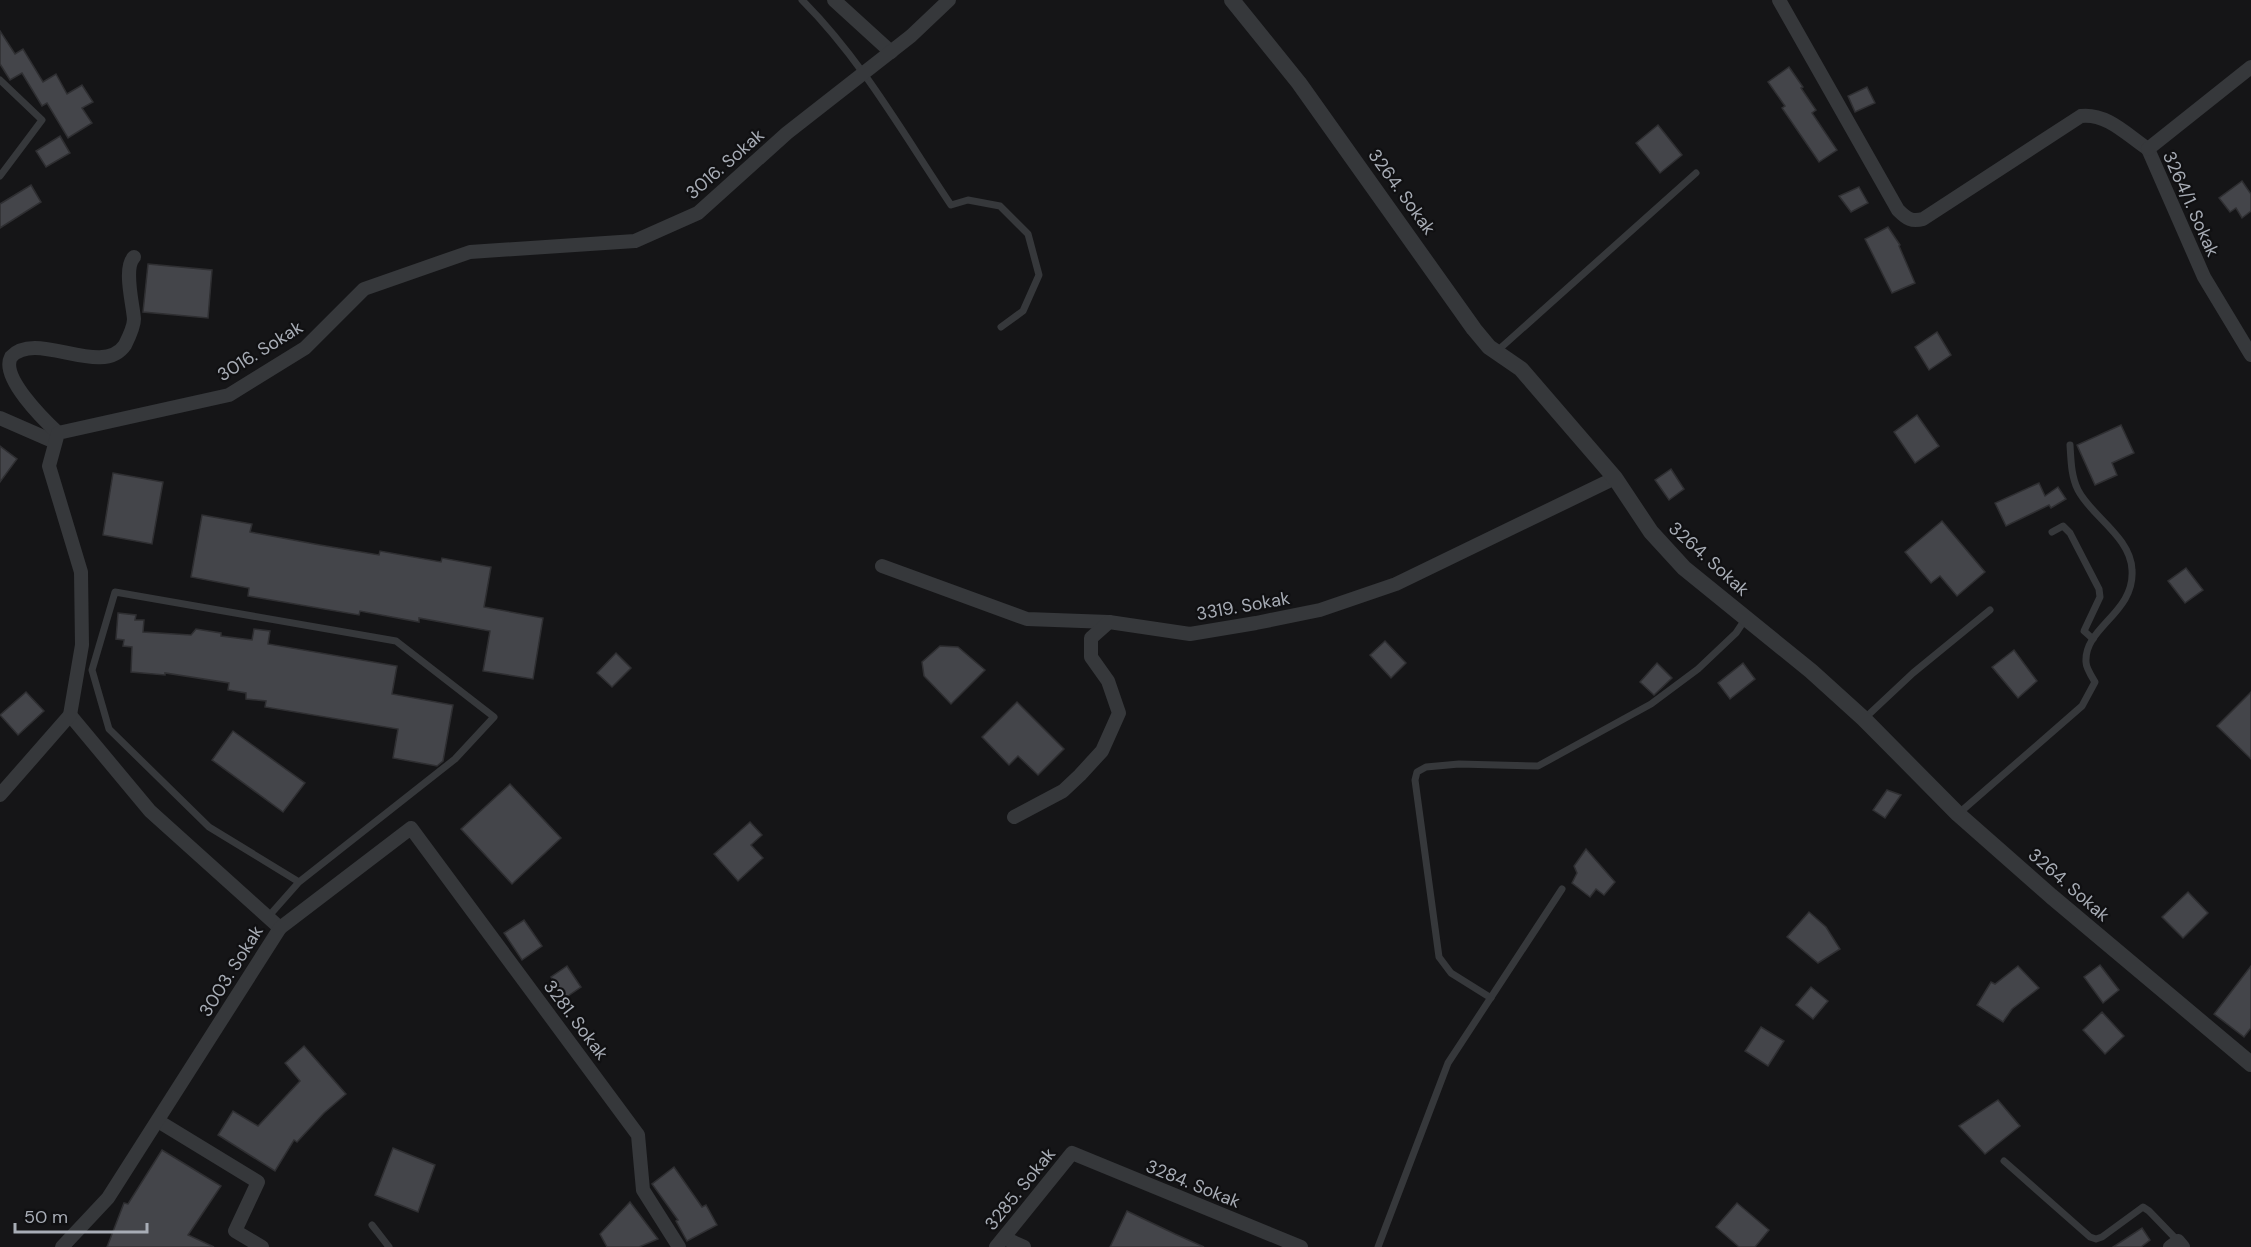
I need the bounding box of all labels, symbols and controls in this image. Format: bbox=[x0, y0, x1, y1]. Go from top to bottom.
street label: 3016. Sokak bbox=[681, 123, 769, 205]
street label: 3264. Sokak bbox=[1363, 144, 1441, 240]
street label: 3264/1. Sokak bbox=[2157, 147, 2225, 261]
street label: 3016. Sokak bbox=[213, 315, 307, 387]
street label: 3264. Sokak bbox=[1664, 516, 1754, 602]
street label: 3319. Sokak bbox=[1194, 586, 1292, 626]
street label: 3264. Sokak bbox=[2023, 843, 2115, 927]
street label: 3003. Sokak bbox=[193, 921, 269, 1021]
street label: 3281. Sokak bbox=[538, 975, 614, 1065]
street label: 3285. Sokak bbox=[979, 1143, 1061, 1235]
street label: 3284. Sokak bbox=[1142, 1154, 1244, 1214]
scale bar bbox=[15, 1196, 147, 1234]
text: 50 m bbox=[24, 1205, 68, 1229]

